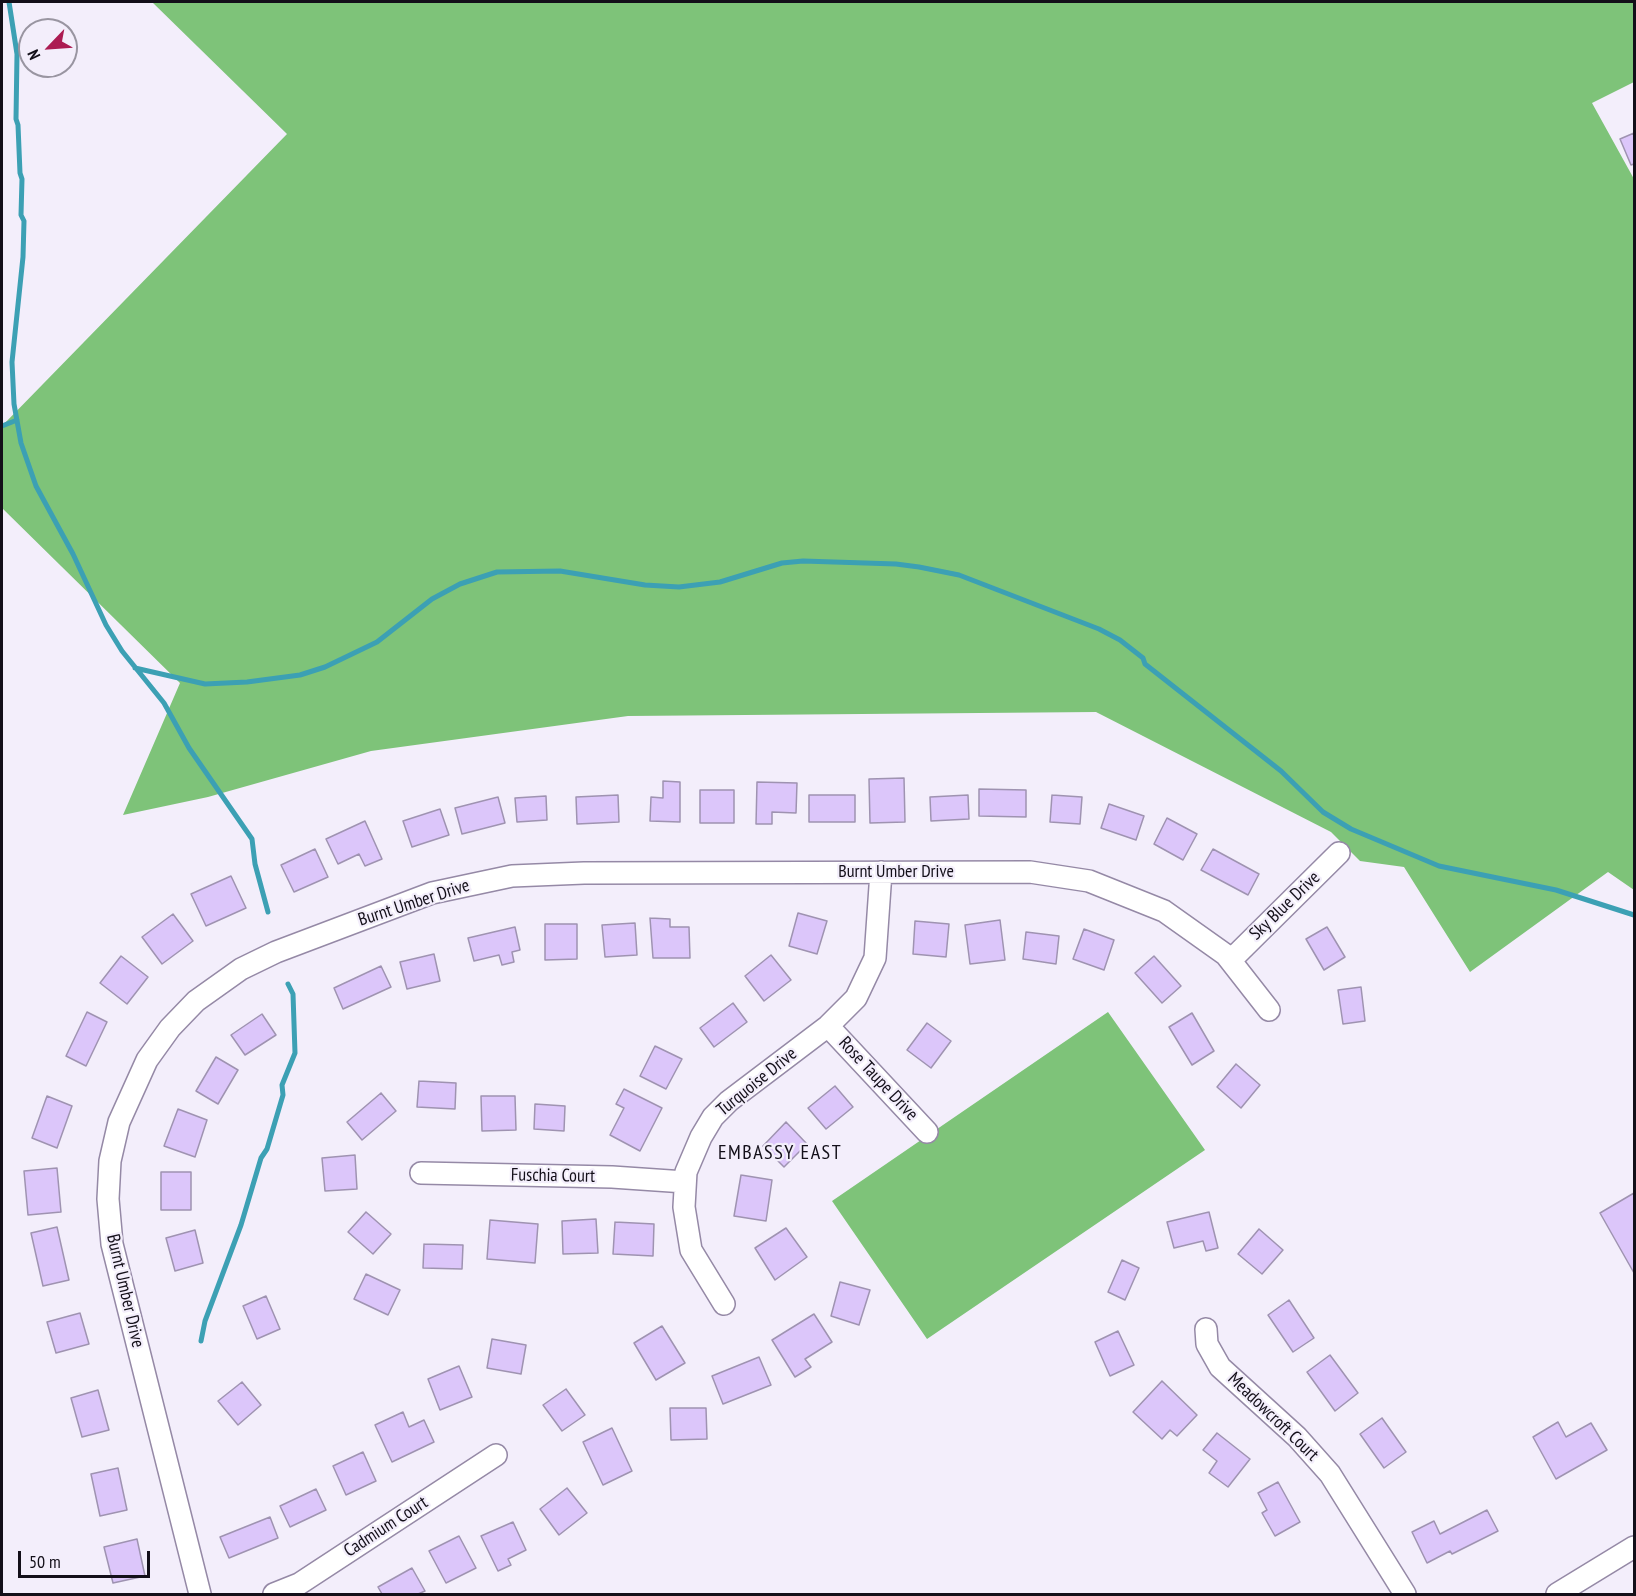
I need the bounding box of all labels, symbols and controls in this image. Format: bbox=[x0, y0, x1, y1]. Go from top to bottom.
north arrow bbox=[18, 18, 78, 78]
text: N bbox=[23, 47, 44, 63]
street label: Burnt Umber Drive bbox=[838, 861, 954, 883]
street label: Sky Blue Drive bbox=[1245, 867, 1325, 945]
street label: Burnt Umber Drive bbox=[356, 875, 472, 931]
street label: Rose Taupe Drive bbox=[834, 1033, 922, 1125]
street label: Turquoise Drive bbox=[713, 1043, 801, 1121]
district label: EMBASSY EAST bbox=[718, 1141, 842, 1165]
street label: Fuschia Court bbox=[511, 1164, 595, 1188]
street label: Burnt Umber Drive bbox=[101, 1232, 149, 1350]
street label: Meadowcroft Court bbox=[1223, 1368, 1323, 1466]
street label: Cadmium Court bbox=[340, 1492, 432, 1562]
scale bar bbox=[21, 1539, 153, 1577]
text: 50 m bbox=[29, 1550, 61, 1573]

